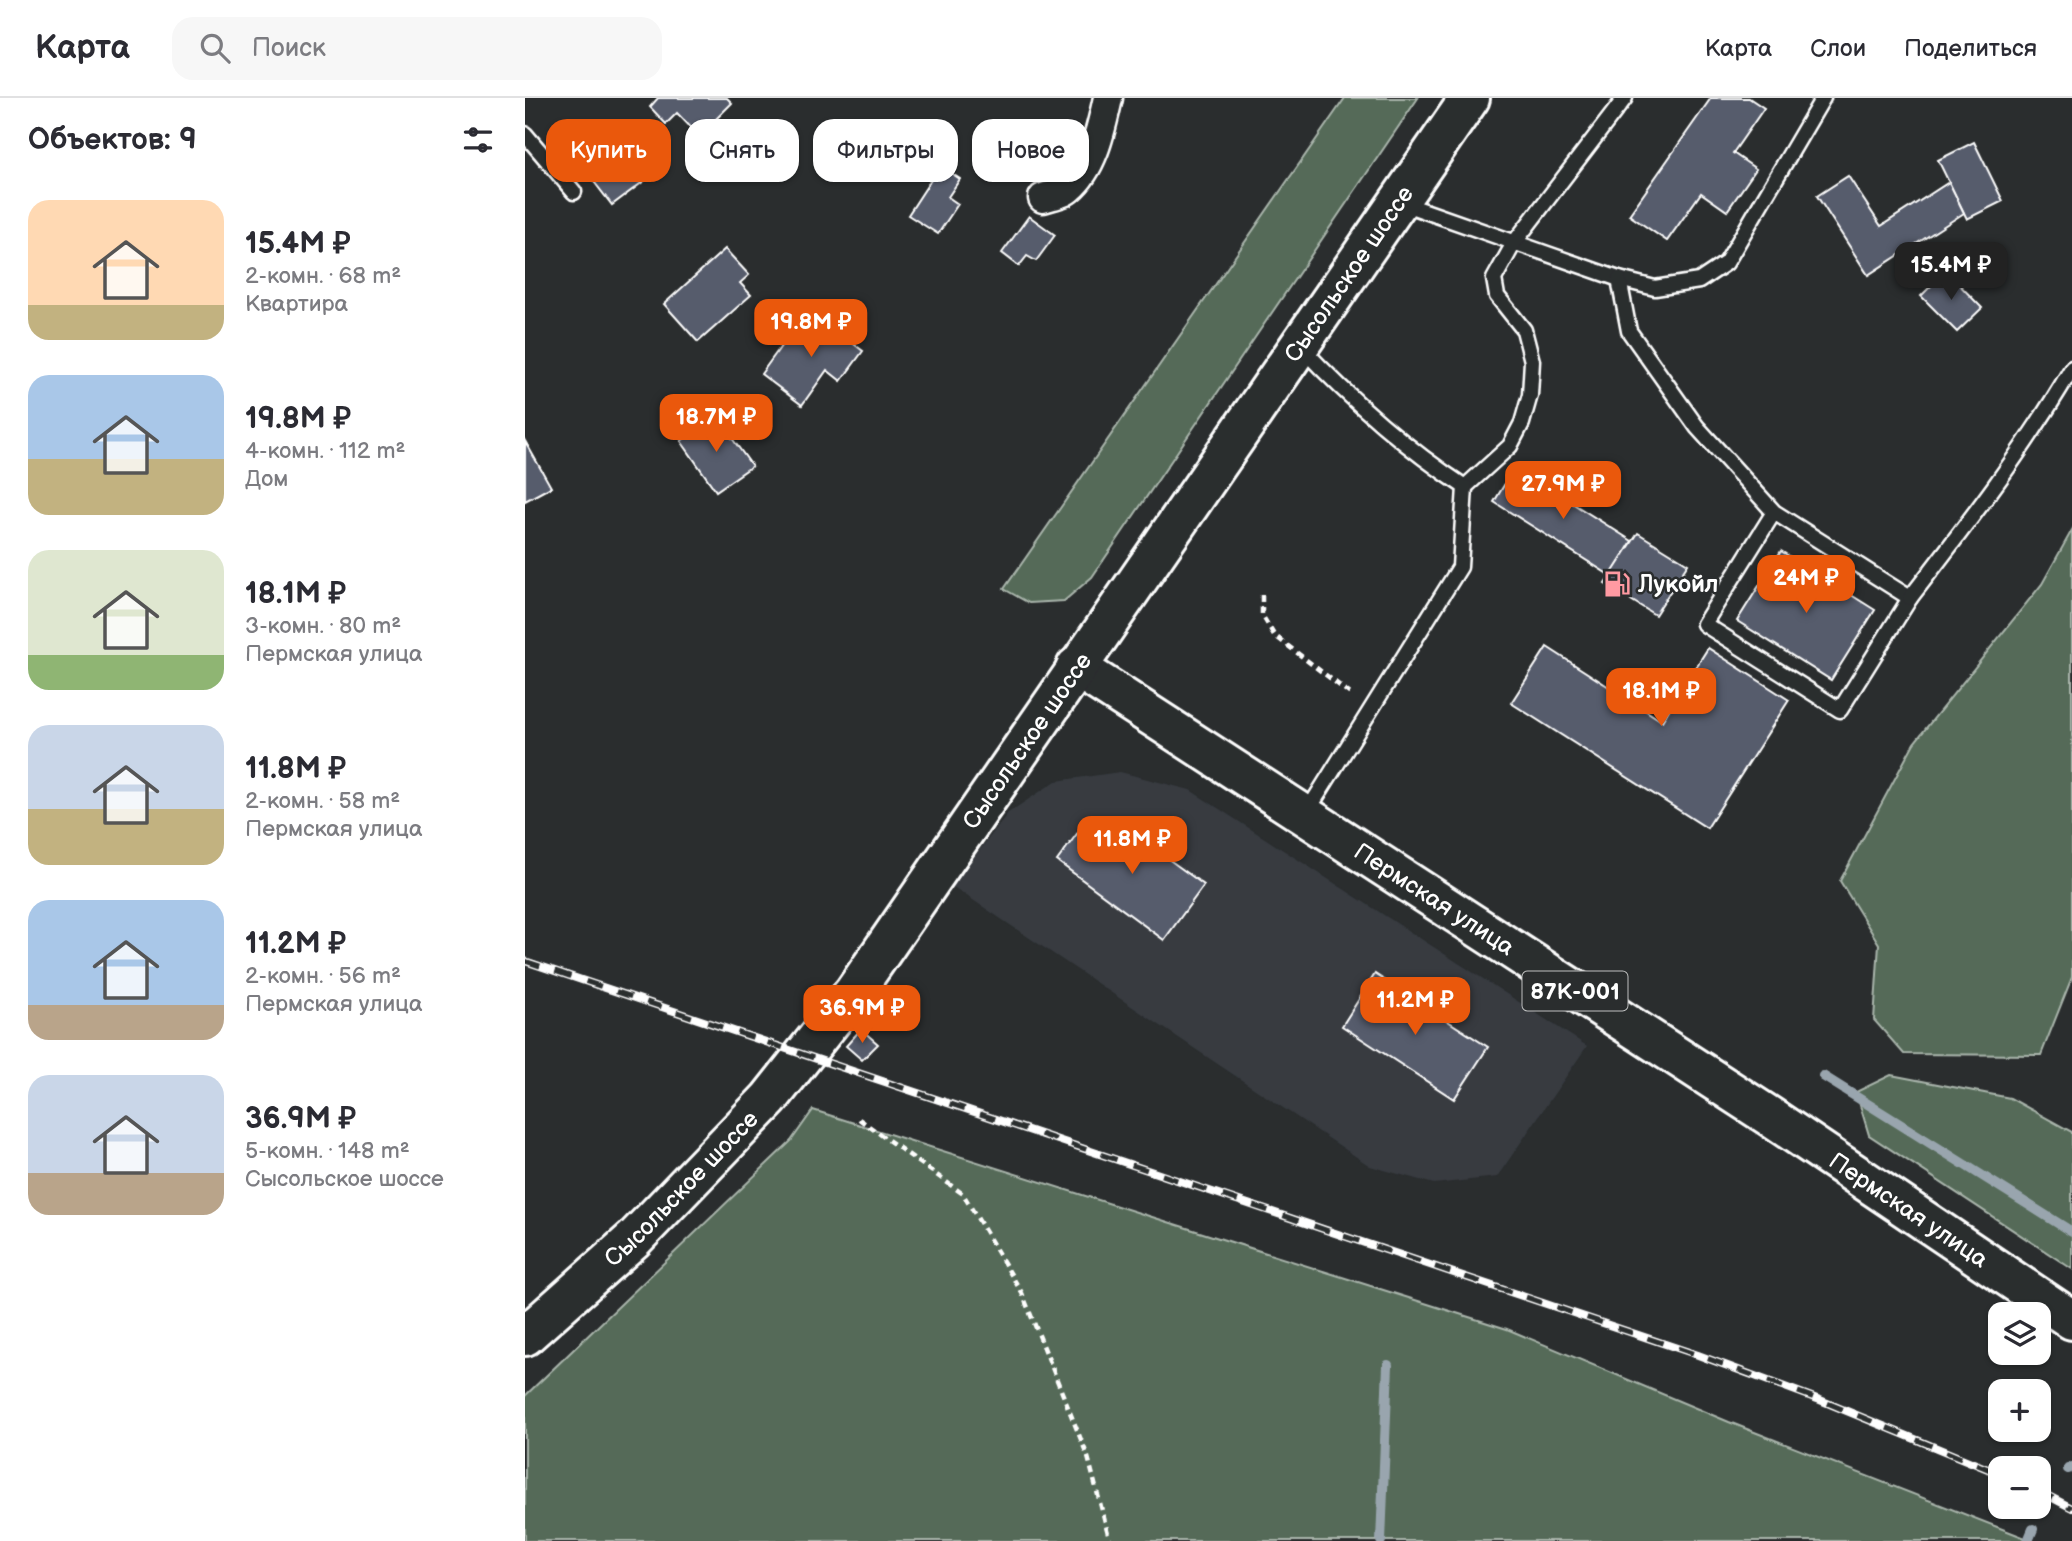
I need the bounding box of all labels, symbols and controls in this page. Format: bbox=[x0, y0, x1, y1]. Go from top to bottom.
search box bbox=[172, 17, 662, 80]
text: Карта bbox=[35, 28, 130, 68]
icon: search bbox=[196, 29, 234, 67]
text: Поиск bbox=[252, 33, 326, 64]
text: Карта bbox=[1705, 34, 1772, 63]
text: Слои bbox=[1810, 34, 1866, 63]
text: Поделиться bbox=[1904, 34, 2037, 63]
chip: Купить bbox=[546, 119, 671, 182]
chip: Снять bbox=[685, 119, 799, 182]
chip: Фильтры bbox=[813, 119, 958, 182]
chip: Новое bbox=[972, 119, 1089, 182]
icon: filters bbox=[459, 121, 497, 159]
text: Объектов: 9 bbox=[28, 122, 197, 158]
street label: Сысольское шоссе bbox=[1278, 181, 1420, 368]
text: 15.4M ₽ bbox=[245, 226, 351, 262]
icon: home bbox=[84, 228, 168, 312]
pin: 15.4M ₽ bbox=[1886, 242, 2016, 302]
text: 15.4M ₽ bbox=[1911, 251, 1991, 279]
text: 2-комн. · 68 m² bbox=[245, 262, 401, 290]
text: Квартира bbox=[245, 290, 348, 318]
pin: 19.8M ₽ bbox=[746, 300, 876, 359]
text: 19.8M ₽ bbox=[770, 308, 852, 336]
pin: 18.7M ₽ bbox=[651, 394, 781, 454]
text: 19.8M ₽ bbox=[245, 401, 351, 437]
icon: home bbox=[84, 403, 168, 487]
text: 18.7M ₽ bbox=[676, 403, 756, 431]
text: 4-комн. · 112 m² bbox=[245, 437, 406, 465]
pin: 27.9M ₽ bbox=[1498, 462, 1628, 521]
text: Дом bbox=[245, 465, 288, 493]
text: 27.9M ₽ bbox=[1521, 470, 1605, 498]
pin: 24M ₽ bbox=[1757, 556, 1855, 615]
text: 24M ₽ bbox=[1773, 564, 1839, 592]
fuel station icon: Лукойл bbox=[1602, 569, 1632, 599]
place label: Лукойл bbox=[1637, 570, 1718, 599]
text: 18.1M ₽ bbox=[245, 576, 346, 612]
icon: home bbox=[84, 578, 168, 662]
text: 3-комн. · 80 m² bbox=[245, 612, 401, 640]
text: Пермская улица bbox=[245, 640, 423, 668]
street label: Сысольское шоссе bbox=[957, 647, 1098, 835]
pin: 18.1M ₽ bbox=[1596, 668, 1726, 728]
text: 18.1M ₽ bbox=[1622, 677, 1700, 705]
text: 11.8M ₽ bbox=[245, 751, 346, 787]
icon: home bbox=[84, 753, 168, 837]
text: 2-комн. · 58 m² bbox=[245, 787, 400, 815]
text: Пермская улица bbox=[245, 815, 423, 843]
pin: 11.8M ₽ bbox=[1067, 816, 1197, 876]
text: 11.8M ₽ bbox=[1093, 825, 1171, 853]
street label: Пермская улица bbox=[1348, 837, 1520, 962]
text: 11.2M ₽ bbox=[245, 926, 346, 962]
icon: home bbox=[84, 928, 168, 1012]
text: 2-комн. · 56 m² bbox=[245, 962, 401, 990]
road number: 87К-001 bbox=[1523, 972, 1627, 1010]
pin: 11.2M ₽ bbox=[1350, 978, 1480, 1037]
pin: 36.9M ₽ bbox=[797, 986, 927, 1045]
text: 11.2M ₽ bbox=[1376, 986, 1454, 1014]
text: Пермская улица bbox=[245, 990, 423, 1018]
text: 36.9M ₽ bbox=[819, 994, 905, 1022]
text: 36.9M ₽ bbox=[245, 1101, 356, 1137]
icon: home bbox=[84, 1103, 168, 1187]
street label: Сысольское шоссе bbox=[599, 1105, 765, 1273]
text: 5-комн. · 148 m² bbox=[245, 1137, 410, 1165]
street label: Пермская улица bbox=[1823, 1147, 1993, 1274]
text: Сысольское шоссе bbox=[245, 1165, 444, 1193]
map controls bbox=[1988, 1302, 2051, 1519]
button: layers bbox=[1988, 1302, 2051, 1365]
button: + bbox=[1988, 1379, 2051, 1442]
button: − bbox=[1988, 1456, 2051, 1519]

